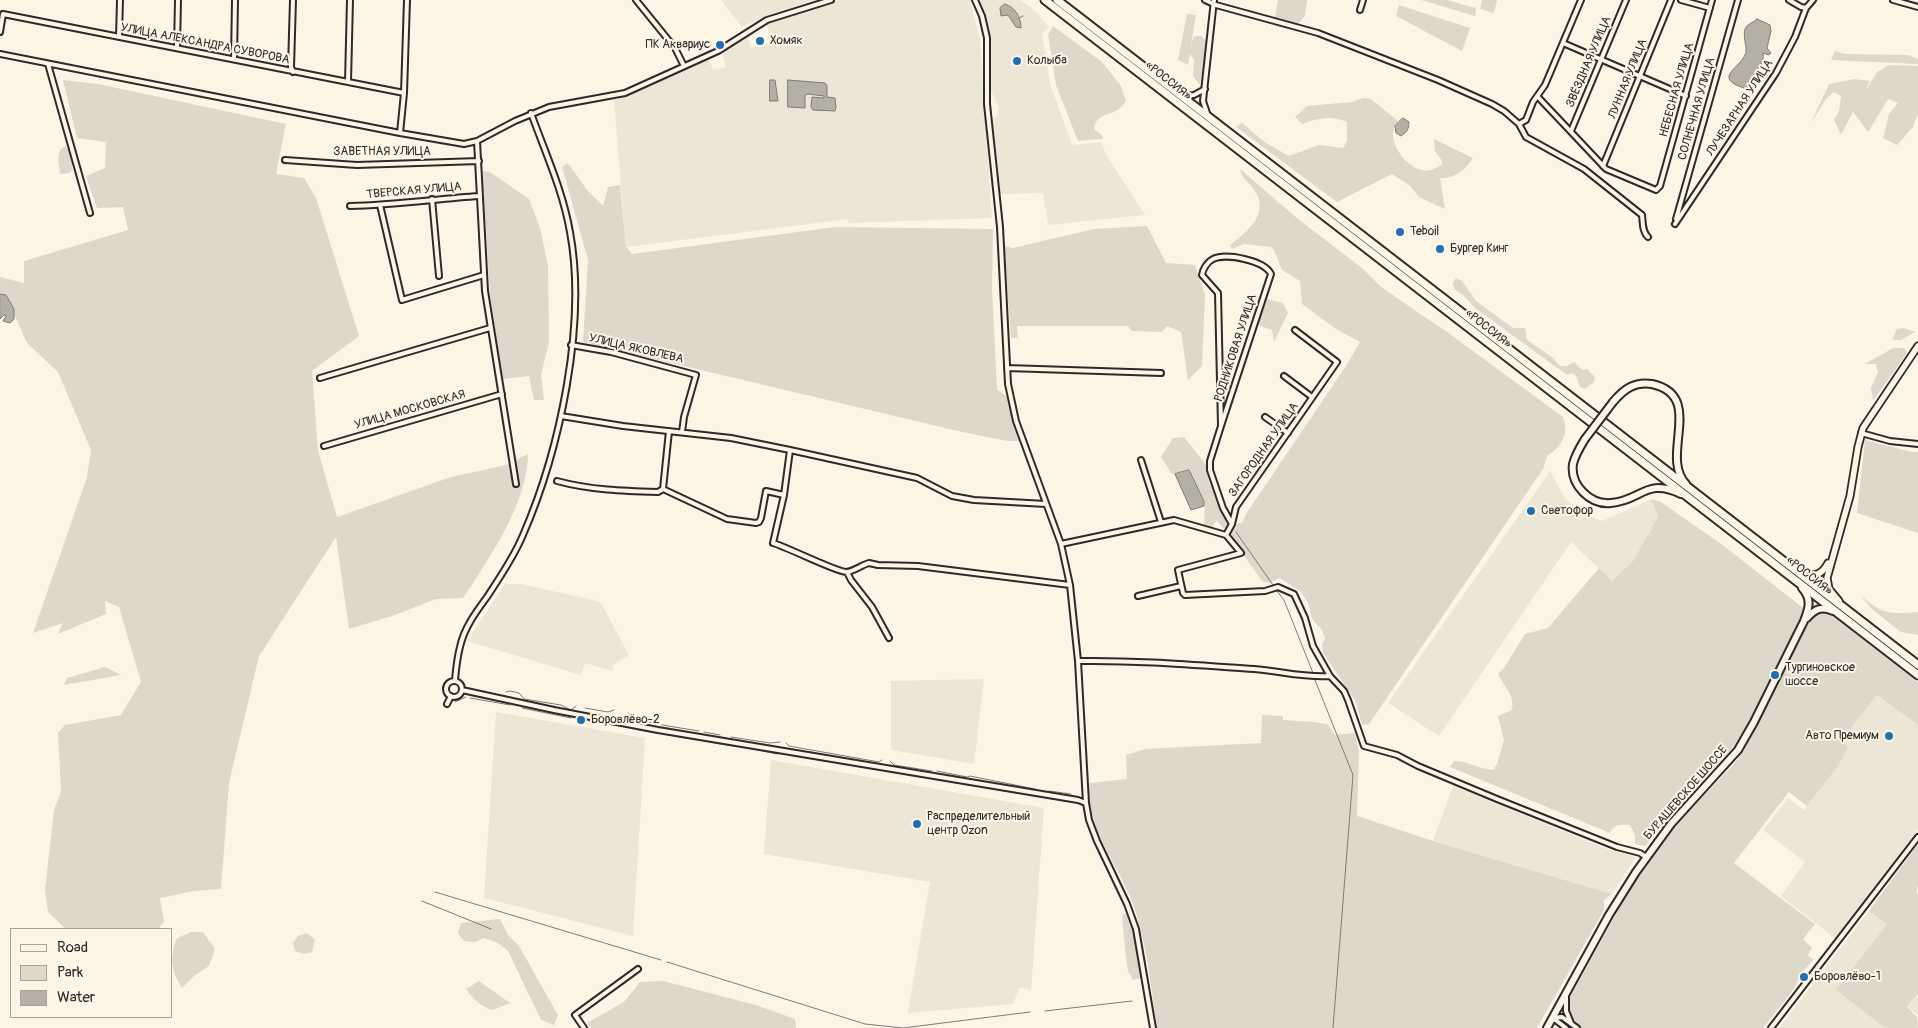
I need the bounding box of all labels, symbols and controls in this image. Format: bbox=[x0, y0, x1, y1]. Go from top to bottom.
street label: ЗВЁЗДНАЯ УЛИЦА bbox=[1563, 14, 1615, 110]
street label: УЛИЦА АЛЕКСАНДРА СУВОРОВА bbox=[119, 21, 291, 67]
place label: Хомяк bbox=[770, 34, 803, 48]
marker: Хомяк bbox=[754, 35, 766, 47]
street label: ЛУННАЯ УЛИЦА bbox=[1605, 37, 1651, 121]
place label: ПК Аквариус bbox=[646, 38, 710, 52]
marker: ПК Аквариус bbox=[714, 39, 726, 51]
street label: НЕБЕСНАЯ УЛИЦА bbox=[1657, 41, 1697, 139]
place label: Колыба bbox=[1027, 54, 1067, 68]
marker: Колыба bbox=[1011, 55, 1023, 67]
street label: СОЛНЕЧНАЯ УЛИЦА bbox=[1675, 56, 1719, 162]
street label: ЛУЧЕЗАРНАЯ УЛИЦА bbox=[1704, 57, 1776, 159]
street label: «РОССИЯ» bbox=[1142, 59, 1194, 103]
street label: ЗАВЕТНАЯ УЛИЦА bbox=[333, 145, 431, 159]
street label: ТВЕРСКАЯ УЛИЦА bbox=[366, 180, 462, 202]
place label: Teboil bbox=[1410, 225, 1439, 239]
marker: Teboil bbox=[1394, 226, 1406, 238]
place label: Бургер Кинг bbox=[1450, 242, 1509, 256]
marker: Бургер Кинг bbox=[1434, 243, 1446, 255]
street label: РОДНИКОВАЯ УЛИЦА bbox=[1212, 292, 1260, 404]
street label: «РОССИЯ» bbox=[1462, 307, 1514, 351]
street label: УЛИЦА ЯКОВЛЕВА bbox=[587, 331, 685, 367]
street label: УЛИЦА МОСКОВСКАЯ bbox=[353, 387, 467, 433]
street label: ЗАГОРОДНАЯ УЛИЦА bbox=[1226, 400, 1302, 500]
place label: Светофор bbox=[1541, 504, 1593, 518]
marker: Светофор bbox=[1525, 505, 1537, 517]
street label: «РОССИЯ» bbox=[1783, 554, 1835, 598]
place label: Тургиновское шоссе bbox=[1785, 661, 1855, 689]
marker: Тургиновское шоссе bbox=[1769, 669, 1781, 681]
place label: Боровлёво-2 bbox=[591, 713, 660, 727]
marker: Боровлёво-2 bbox=[575, 714, 587, 726]
place label: Авто Премиум bbox=[1805, 729, 1879, 743]
marker: Авто Премиум bbox=[1883, 730, 1895, 742]
street label: БУРАШЕВСКОЕ ШОССЕ bbox=[1641, 743, 1731, 843]
place label: Распределительный центр Ozon bbox=[927, 810, 1030, 838]
marker: Распределительный центр Ozon bbox=[911, 818, 923, 830]
legend bbox=[10, 928, 172, 1018]
text: Road bbox=[57, 938, 88, 957]
text: Park bbox=[57, 963, 83, 982]
place label: Боровлёво-1 bbox=[1814, 970, 1881, 984]
marker: Боровлёво-1 bbox=[1798, 971, 1810, 983]
text: Water bbox=[57, 988, 95, 1007]

